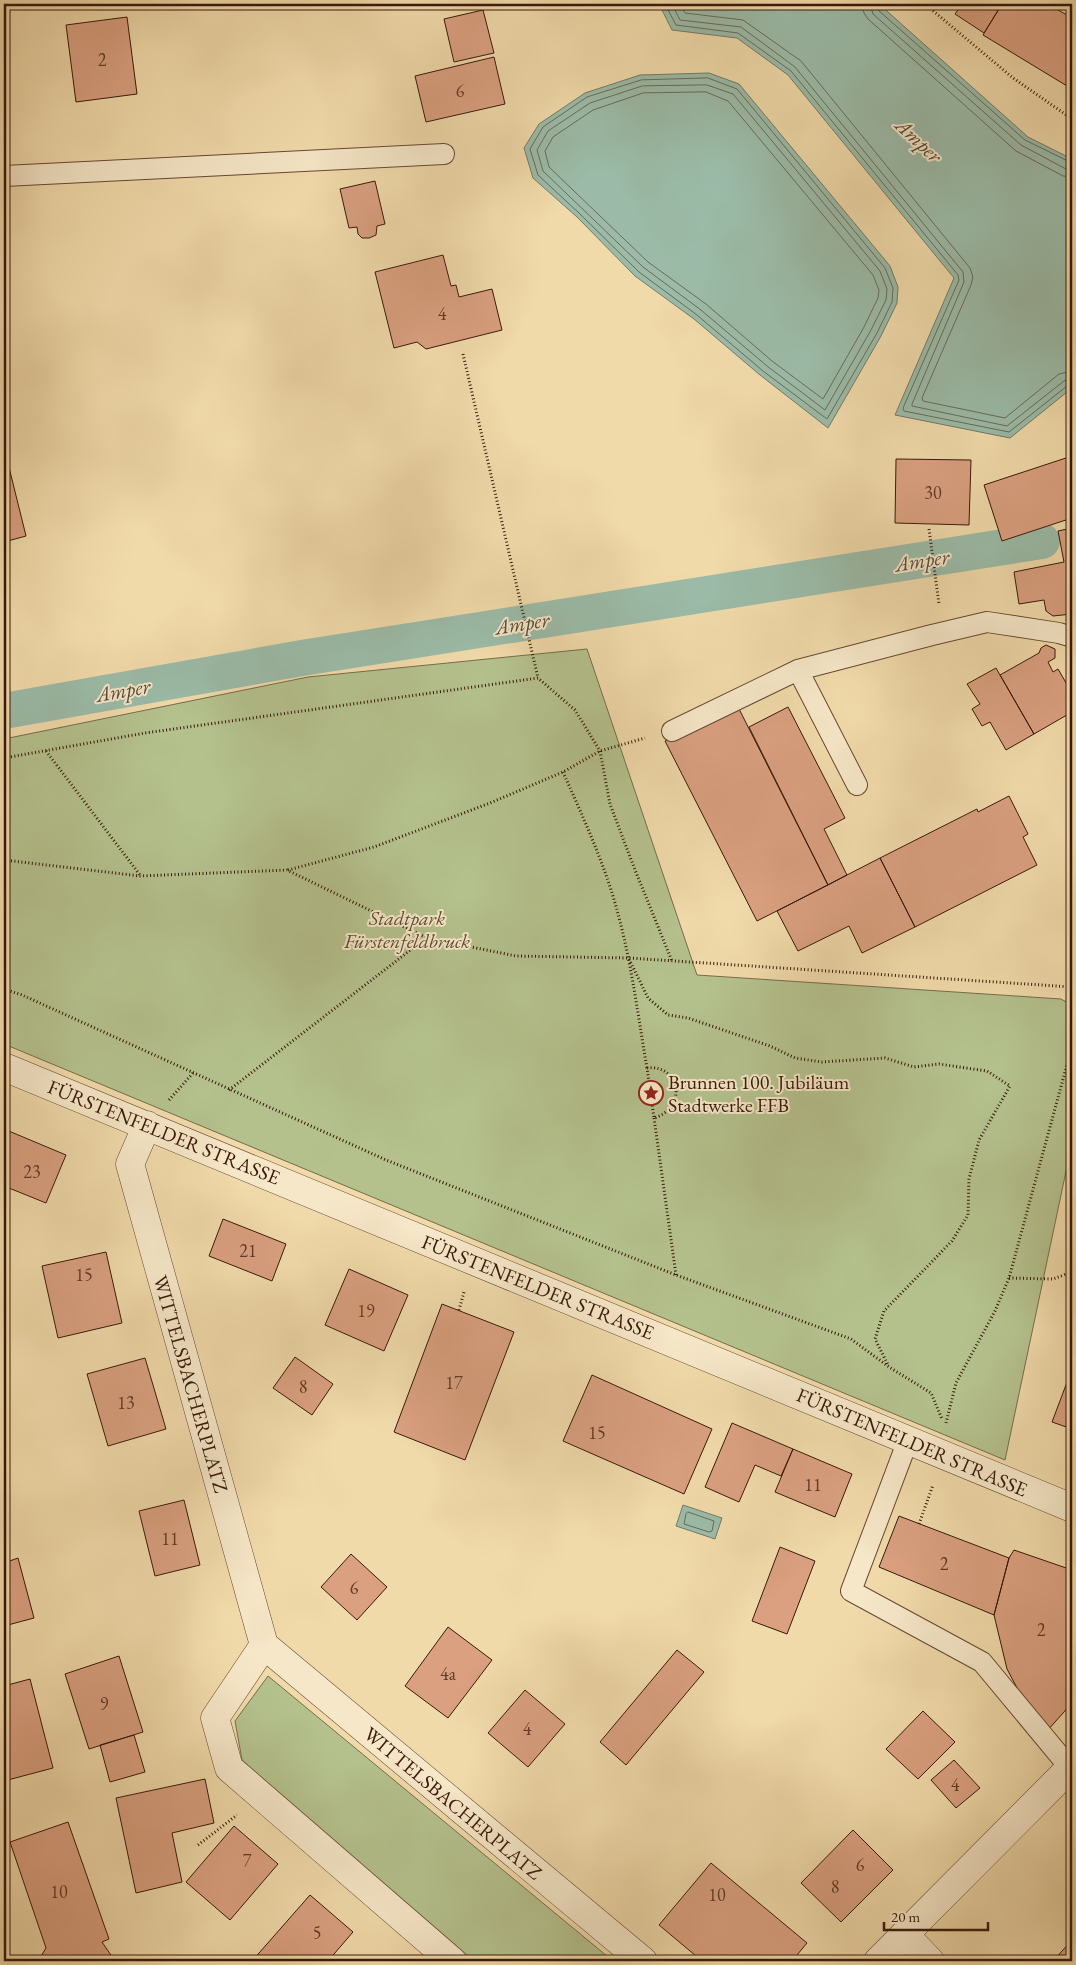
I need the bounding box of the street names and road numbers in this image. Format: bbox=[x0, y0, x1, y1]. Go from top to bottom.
street label: FÜRSTENFELDER STRASSE bbox=[44, 1073, 284, 1191]
street label: FÜRSTENFELDER STRASSE bbox=[418, 1228, 658, 1346]
street label: WITTELSBACHERPLATZ bbox=[147, 1272, 235, 1496]
street label: FÜRSTENFELDER STRASSE bbox=[793, 1382, 1031, 1502]
street label: WITTELSBACHERPLATZ bbox=[358, 1721, 548, 1885]

